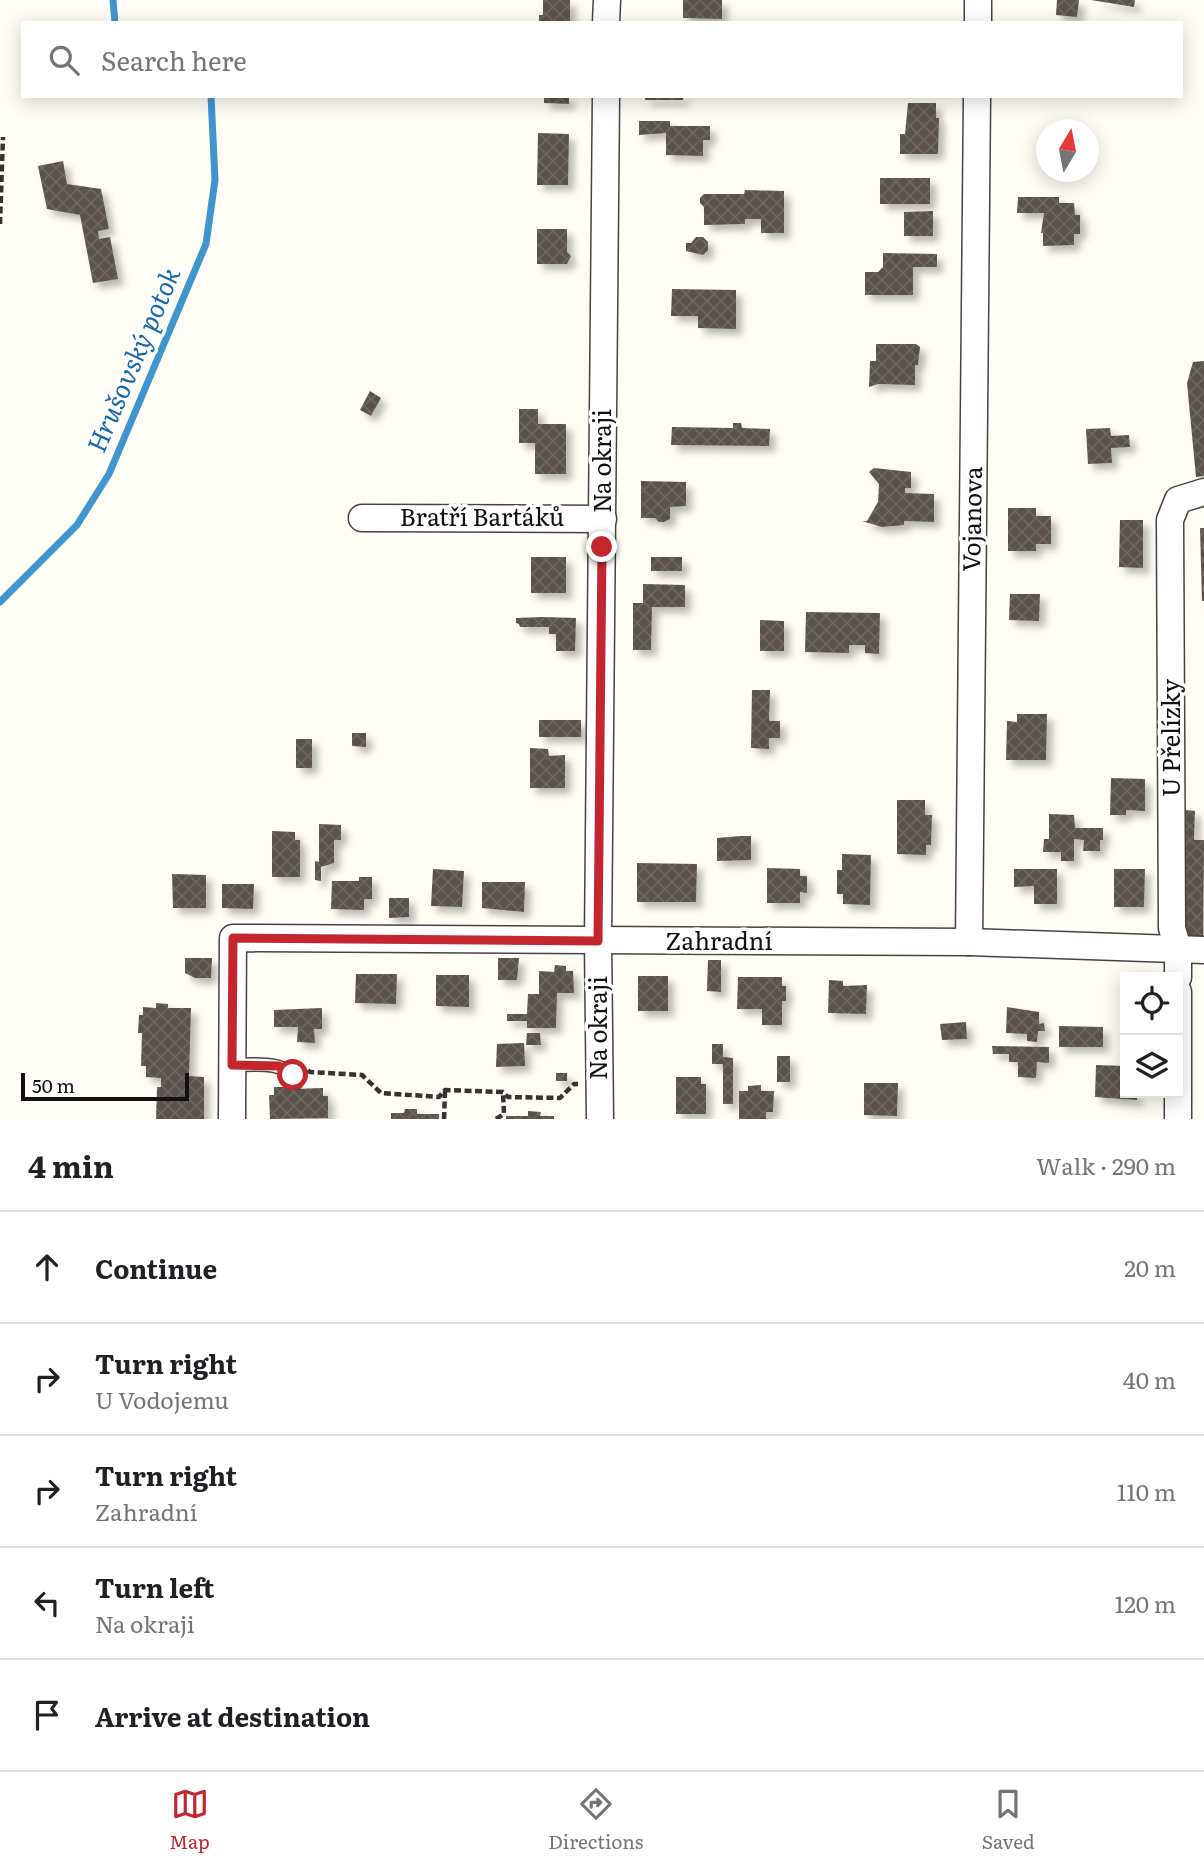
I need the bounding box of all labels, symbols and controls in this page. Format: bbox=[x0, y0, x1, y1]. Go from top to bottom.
search box bbox=[21, 21, 1183, 98]
text: Search here bbox=[101, 40, 247, 79]
icon: search bbox=[45, 41, 83, 79]
north arrow bbox=[1036, 119, 1099, 182]
water label: Hrušovský potok bbox=[75, 260, 189, 458]
street label: Na okraji bbox=[583, 409, 618, 513]
street label: Vojanova bbox=[952, 466, 989, 572]
street label: Bratří Bartáků bbox=[400, 498, 564, 533]
route end bbox=[586, 531, 617, 562]
street label: U Přelízky bbox=[1152, 679, 1187, 797]
street label: Zahradní bbox=[666, 922, 772, 957]
map controls bbox=[1120, 972, 1183, 1098]
button: locate bbox=[1120, 972, 1183, 1035]
street label: Na okraji bbox=[579, 976, 614, 1080]
button: layers bbox=[1120, 1035, 1183, 1098]
route start bbox=[277, 1059, 308, 1090]
scale bar bbox=[21, 1070, 189, 1102]
text: 50 m bbox=[32, 1071, 75, 1099]
text: 4 min bbox=[28, 1143, 114, 1187]
text: Walk · 290 m bbox=[1036, 1148, 1176, 1182]
icon: ahead bbox=[28, 1248, 66, 1286]
text: Continue bbox=[95, 1248, 217, 1287]
text: 20 m bbox=[1124, 1250, 1176, 1284]
text: Turn right bbox=[95, 1343, 237, 1382]
icon: right bbox=[28, 1360, 66, 1398]
text: 40 m bbox=[1123, 1362, 1176, 1396]
text: U Vodojemu bbox=[95, 1382, 229, 1416]
text: Turn right bbox=[95, 1455, 237, 1494]
icon: right bbox=[28, 1472, 66, 1510]
text: 110 m bbox=[1117, 1474, 1176, 1508]
text: Zahradní bbox=[95, 1494, 198, 1528]
text: Turn left bbox=[95, 1567, 214, 1606]
icon: left bbox=[28, 1584, 66, 1622]
text: 120 m bbox=[1115, 1586, 1176, 1620]
text: Na okraji bbox=[95, 1606, 195, 1640]
icon: arrive bbox=[28, 1696, 66, 1734]
text: Arrive at destination bbox=[95, 1696, 370, 1735]
tab: Map bbox=[169, 1785, 210, 1855]
tab: Directions bbox=[548, 1785, 643, 1855]
tab: Saved bbox=[982, 1785, 1035, 1855]

